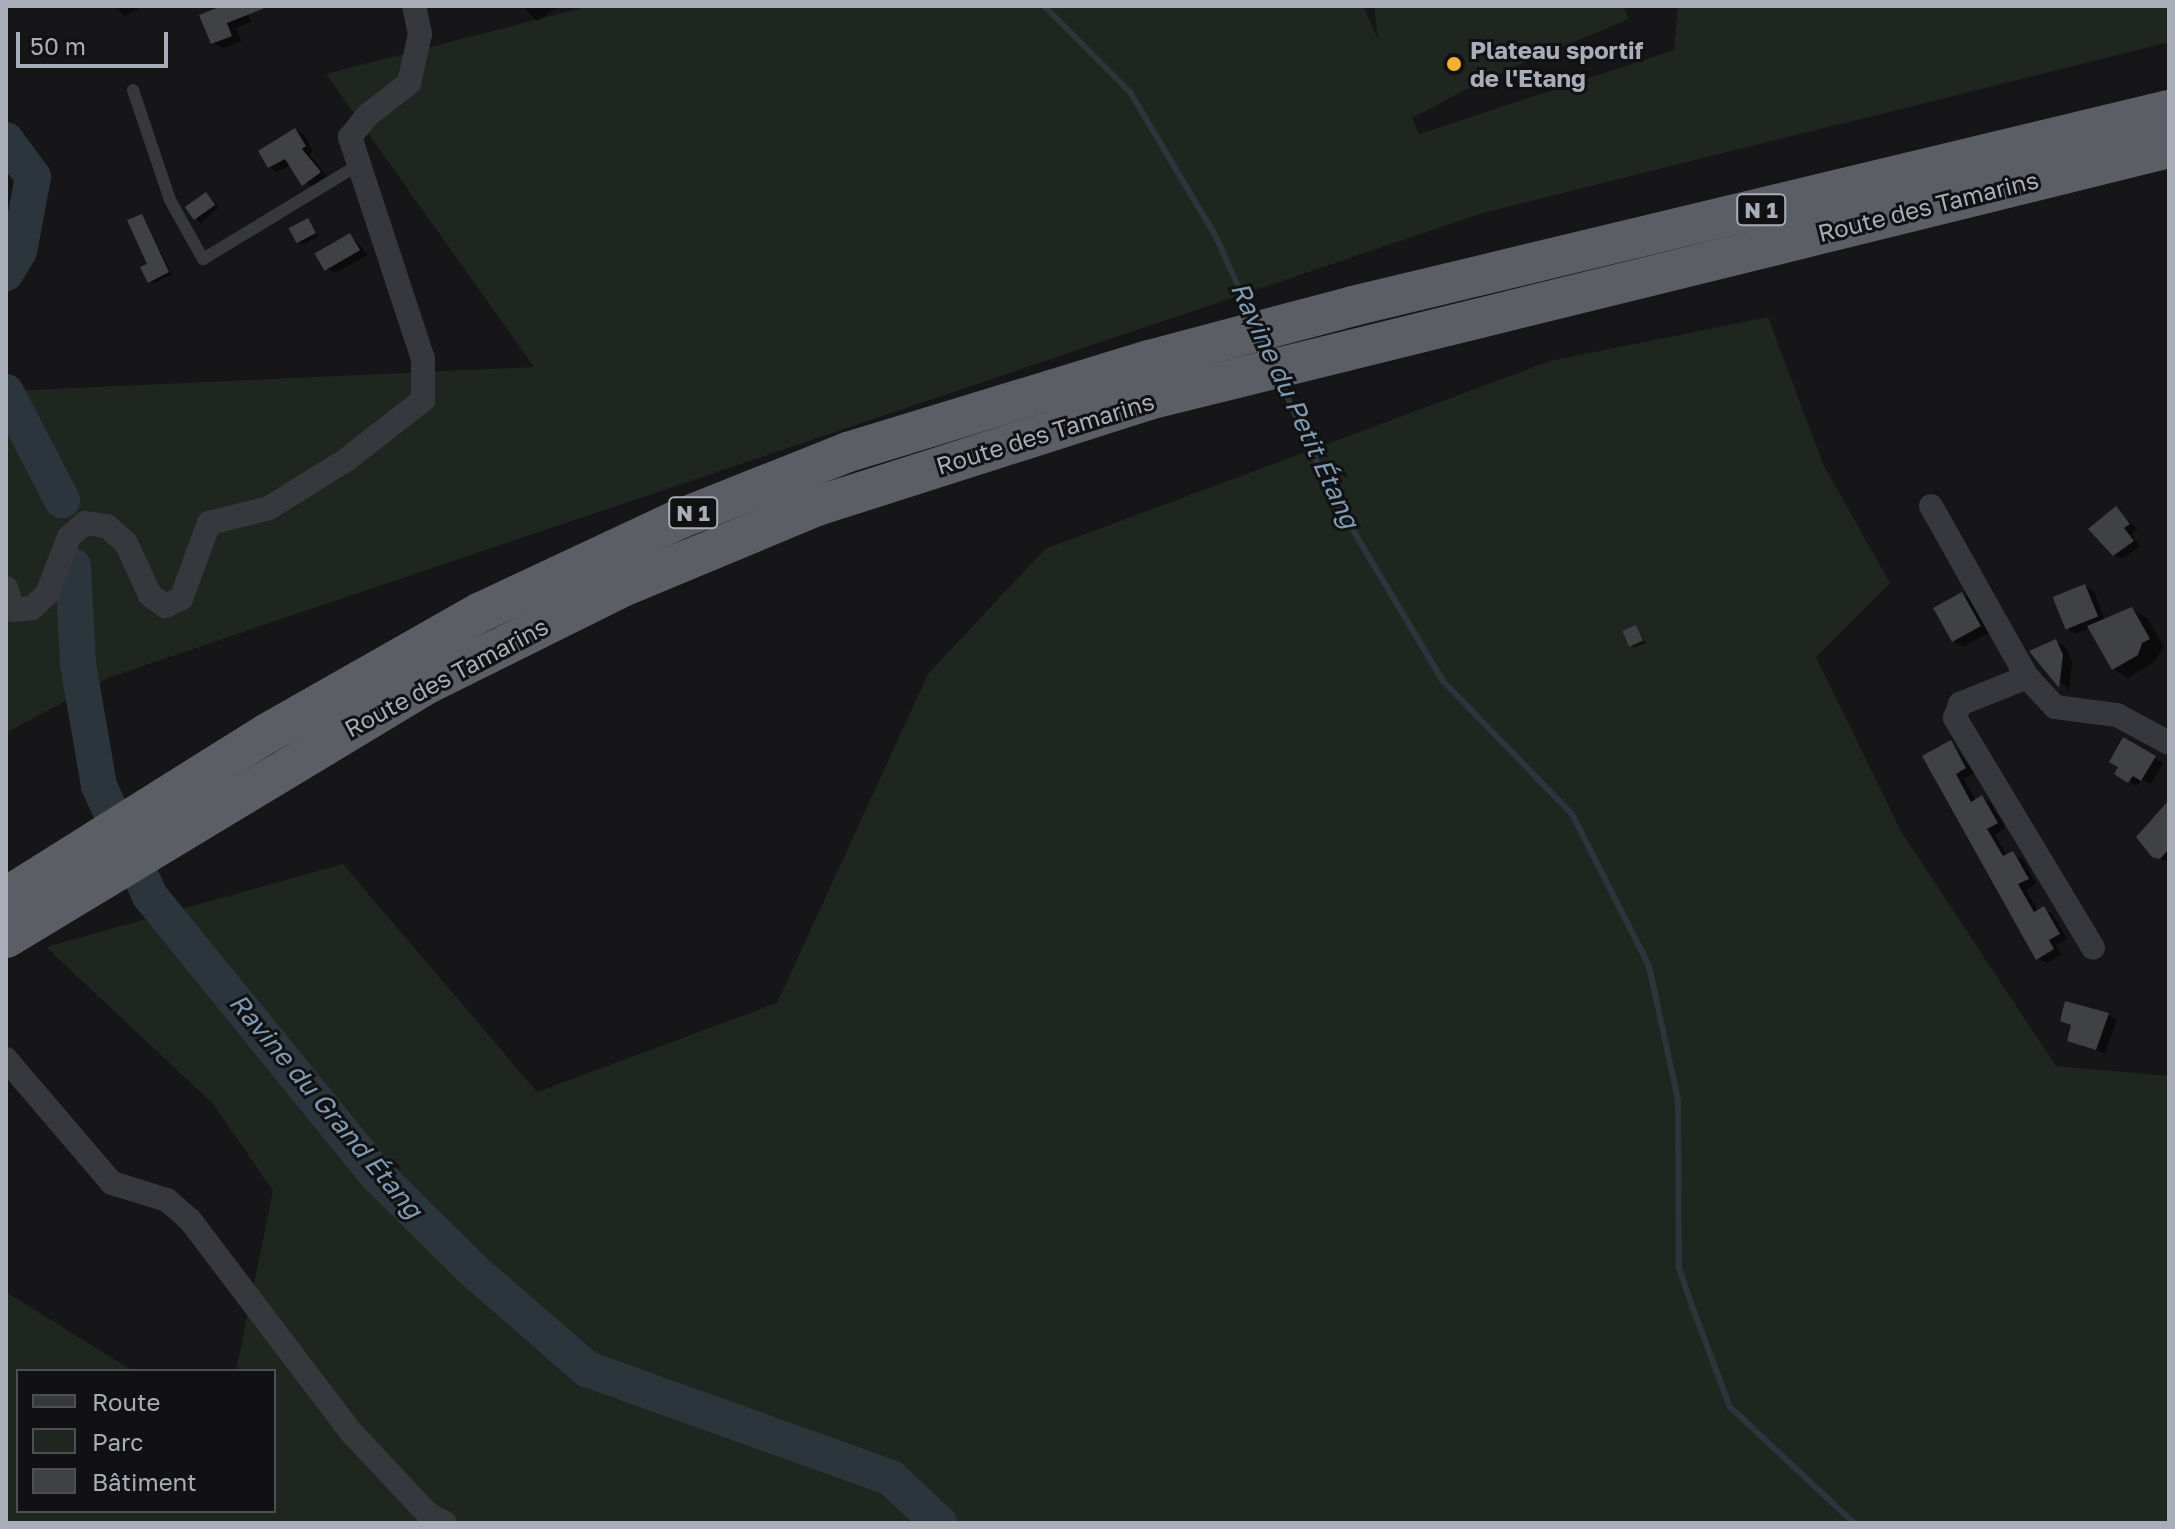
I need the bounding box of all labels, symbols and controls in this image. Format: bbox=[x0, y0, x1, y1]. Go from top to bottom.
scale bar bbox=[20, 16, 172, 66]
text: 50 m bbox=[30, 31, 86, 60]
place label: Plateau sportif de l'Etang bbox=[1470, 36, 1643, 92]
marker: Plateau sportif de l'Etang bbox=[1445, 55, 1463, 73]
street label: Route des Tamarins bbox=[1815, 165, 2041, 247]
road number: N 1 bbox=[1735, 192, 1787, 228]
water label: Ravine du Petit Étang bbox=[1224, 277, 1366, 533]
street label: Route des Tamarins bbox=[933, 386, 1157, 480]
road number: N 1 bbox=[667, 495, 719, 531]
street label: Route des Tamarins bbox=[339, 611, 553, 743]
water label: Ravine du Grand Étang bbox=[223, 987, 429, 1225]
legend bbox=[16, 1369, 276, 1513]
text: Route bbox=[92, 1387, 161, 1416]
text: Parc bbox=[92, 1427, 143, 1456]
text: Bâtiment bbox=[92, 1467, 197, 1496]

